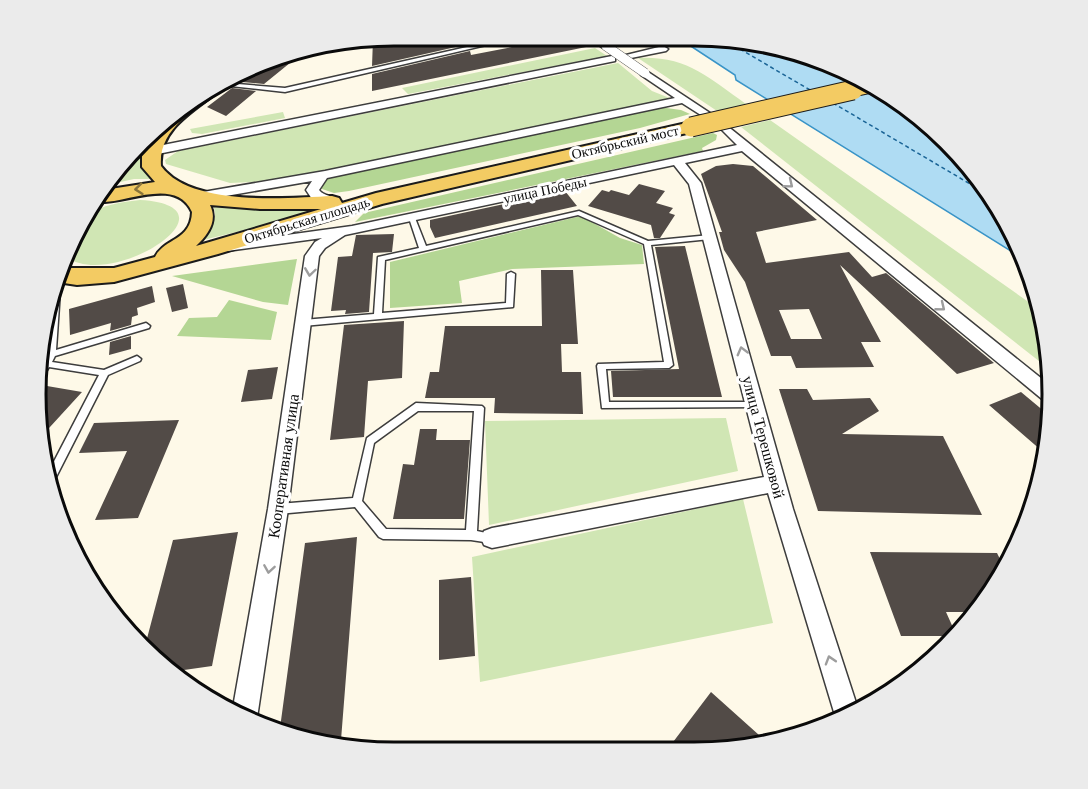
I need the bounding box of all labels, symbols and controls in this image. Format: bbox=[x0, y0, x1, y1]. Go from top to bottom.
street label: Октябрьский мост bbox=[570, 123, 680, 162]
street label: улица Победы bbox=[502, 174, 589, 207]
one-way arrow bbox=[782, 177, 793, 188]
one-way arrow bbox=[134, 182, 143, 195]
street label: Октябрьская площадь bbox=[243, 194, 372, 247]
one-way arrow bbox=[304, 267, 316, 277]
one-way arrow bbox=[934, 300, 945, 311]
one-way arrow bbox=[737, 346, 749, 357]
street label: улица Терешковой bbox=[738, 374, 788, 501]
street label: Кооперативная улица bbox=[265, 393, 303, 540]
one-way arrow bbox=[263, 564, 275, 574]
one-way arrow bbox=[825, 655, 837, 665]

